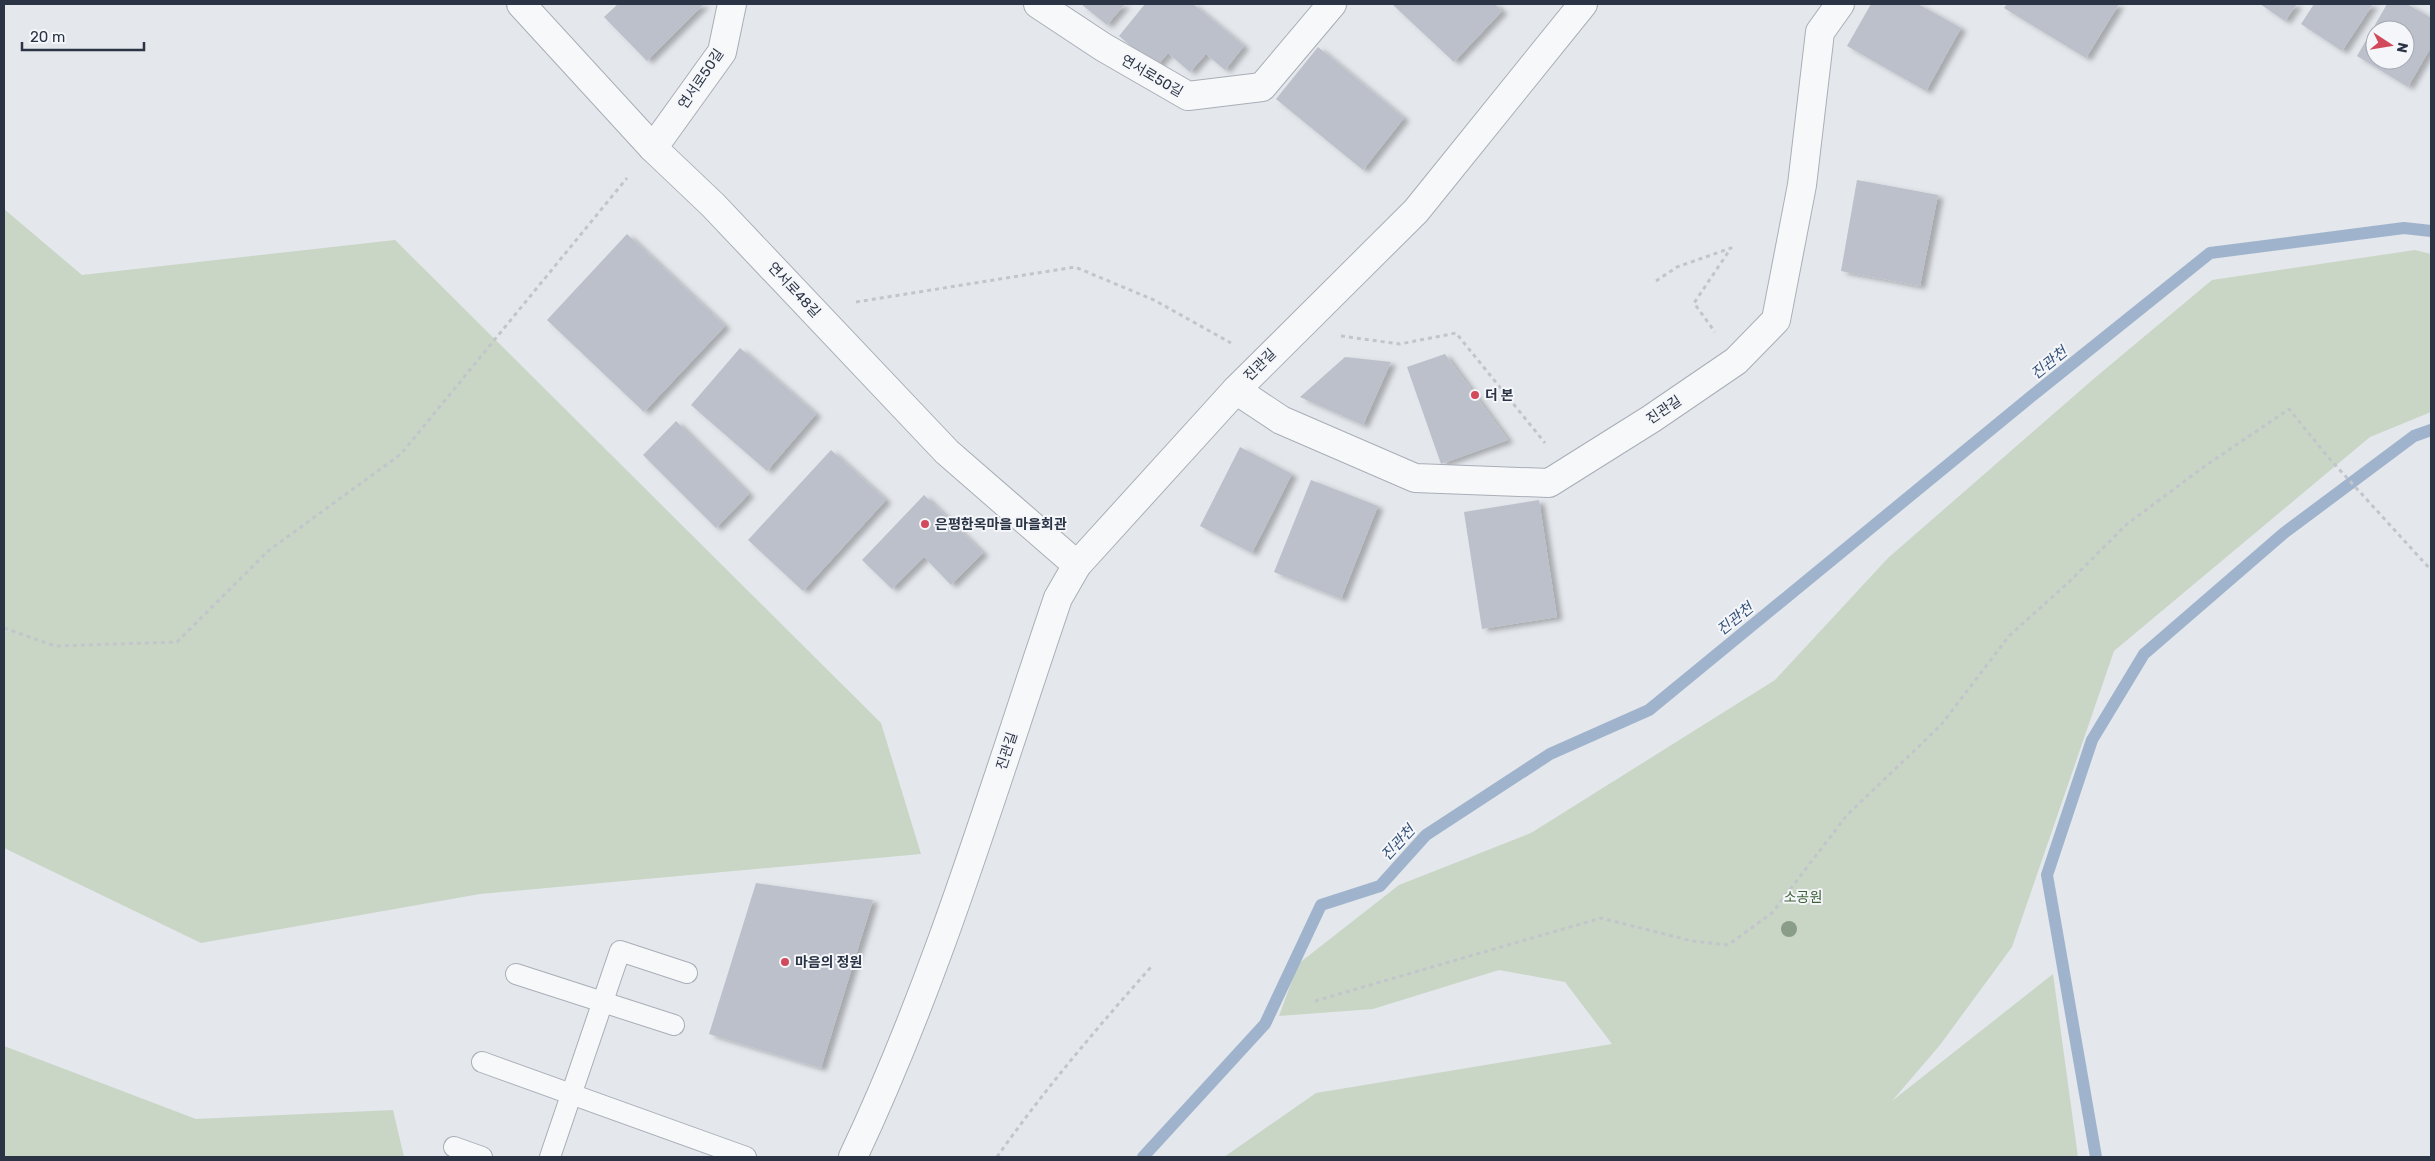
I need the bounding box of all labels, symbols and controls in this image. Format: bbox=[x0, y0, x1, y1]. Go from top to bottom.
scale bar bbox=[22, 20, 145, 52]
north arrow bbox=[2365, 20, 2415, 70]
text: 20 m bbox=[30, 28, 65, 46]
text: N bbox=[2393, 41, 2412, 54]
street label: 연서로50길 bbox=[675, 46, 727, 112]
street label: 연서로50길 bbox=[1118, 51, 1186, 101]
street label: 연서로48길 bbox=[764, 259, 824, 321]
water label: 진관천 bbox=[2027, 342, 2072, 383]
street label: 진관길 bbox=[1240, 345, 1280, 385]
place label: 더 본 bbox=[1485, 387, 1514, 404]
marker: 더 본 bbox=[1469, 389, 1481, 401]
street label: 진관길 bbox=[1643, 392, 1685, 428]
place label: 은평한옥마을 마을회관 bbox=[935, 516, 1067, 533]
marker: 은평한옥마을 마을회관 bbox=[919, 518, 931, 530]
water label: 진관천 bbox=[1713, 598, 1758, 639]
street label: 진관길 bbox=[993, 730, 1021, 772]
water label: 진관천 bbox=[1377, 820, 1420, 864]
park label: 소공원 bbox=[1784, 889, 1822, 906]
place label: 마음의 정원 bbox=[795, 954, 862, 971]
marker: 마음의 정원 bbox=[779, 956, 791, 968]

